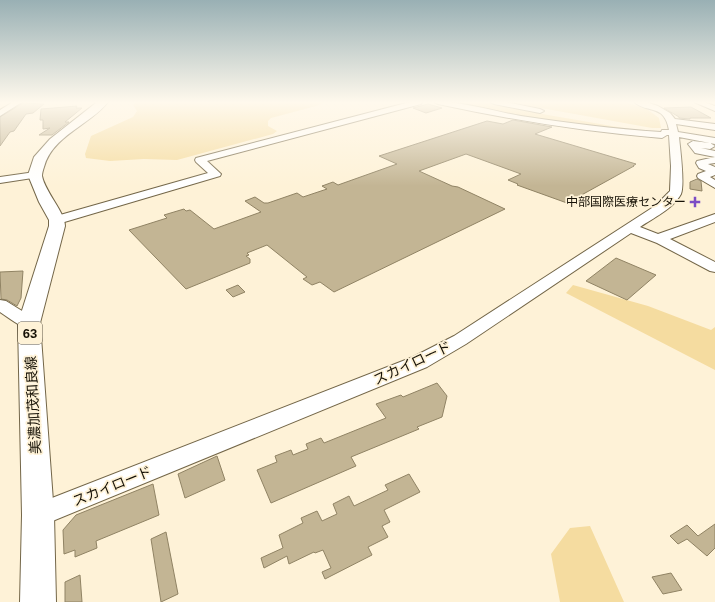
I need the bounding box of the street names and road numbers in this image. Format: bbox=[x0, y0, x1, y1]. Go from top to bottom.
road number: 63 bbox=[18, 322, 42, 344]
street label: スカイロード bbox=[371, 338, 453, 388]
street label: 美濃加茂和良線 bbox=[22, 356, 44, 454]
street label: スカイロード bbox=[70, 463, 154, 509]

